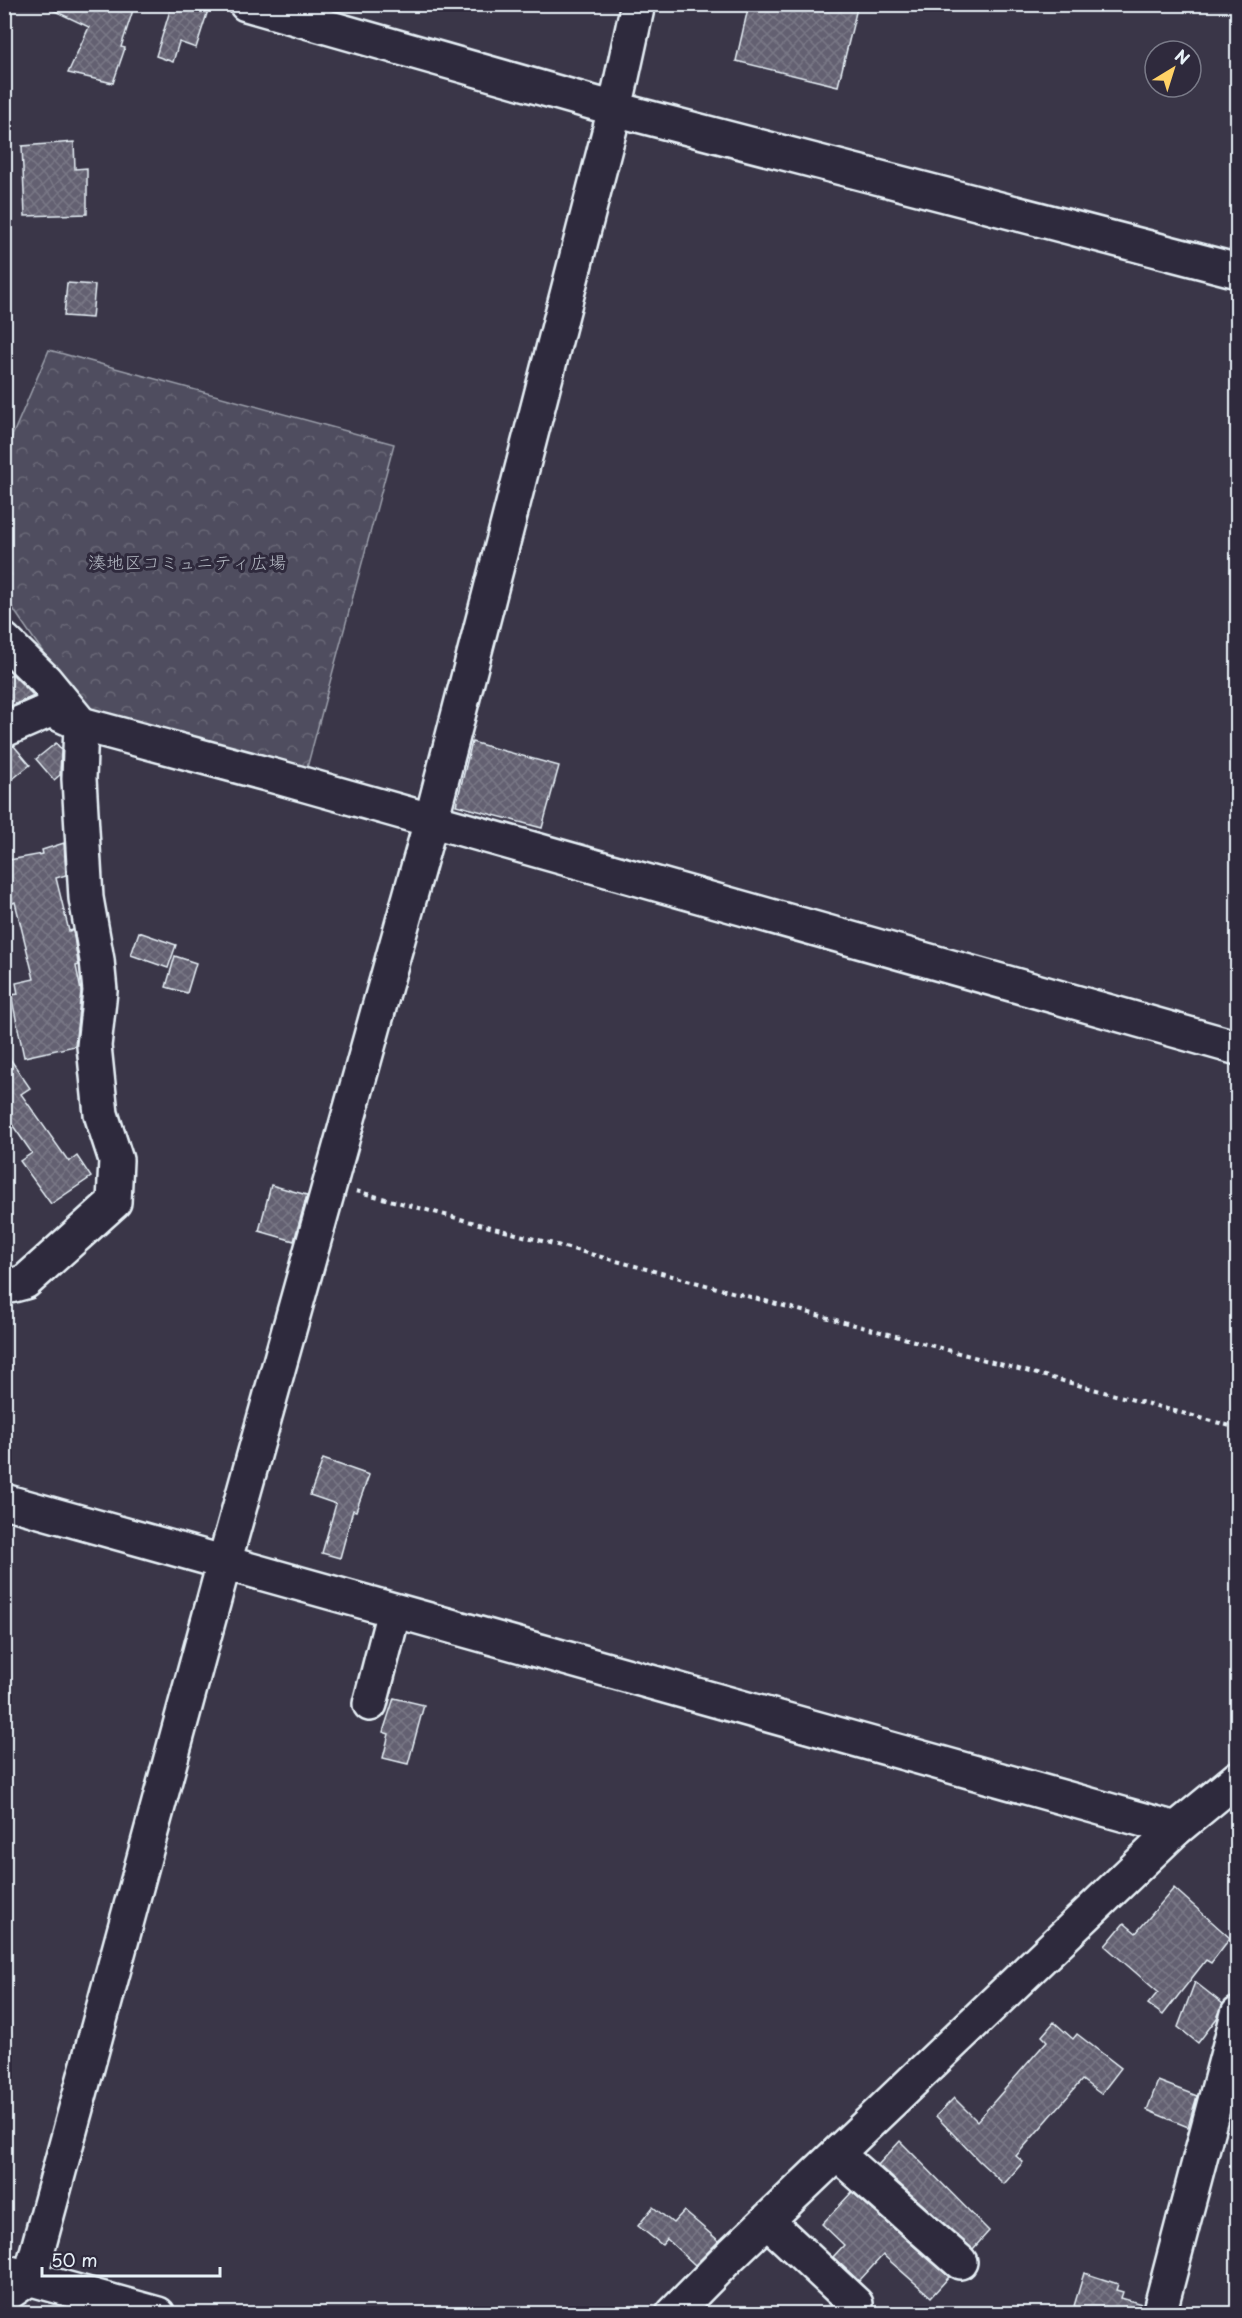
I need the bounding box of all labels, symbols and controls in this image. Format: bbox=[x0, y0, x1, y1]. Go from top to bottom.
north arrow bbox=[1143, 39, 1203, 99]
text: N bbox=[1170, 43, 1195, 70]
park label: 湊地区コミュニティ広場 bbox=[88, 548, 286, 575]
scale bar bbox=[42, 2240, 220, 2278]
text: 50 m bbox=[51, 2246, 98, 2273]

